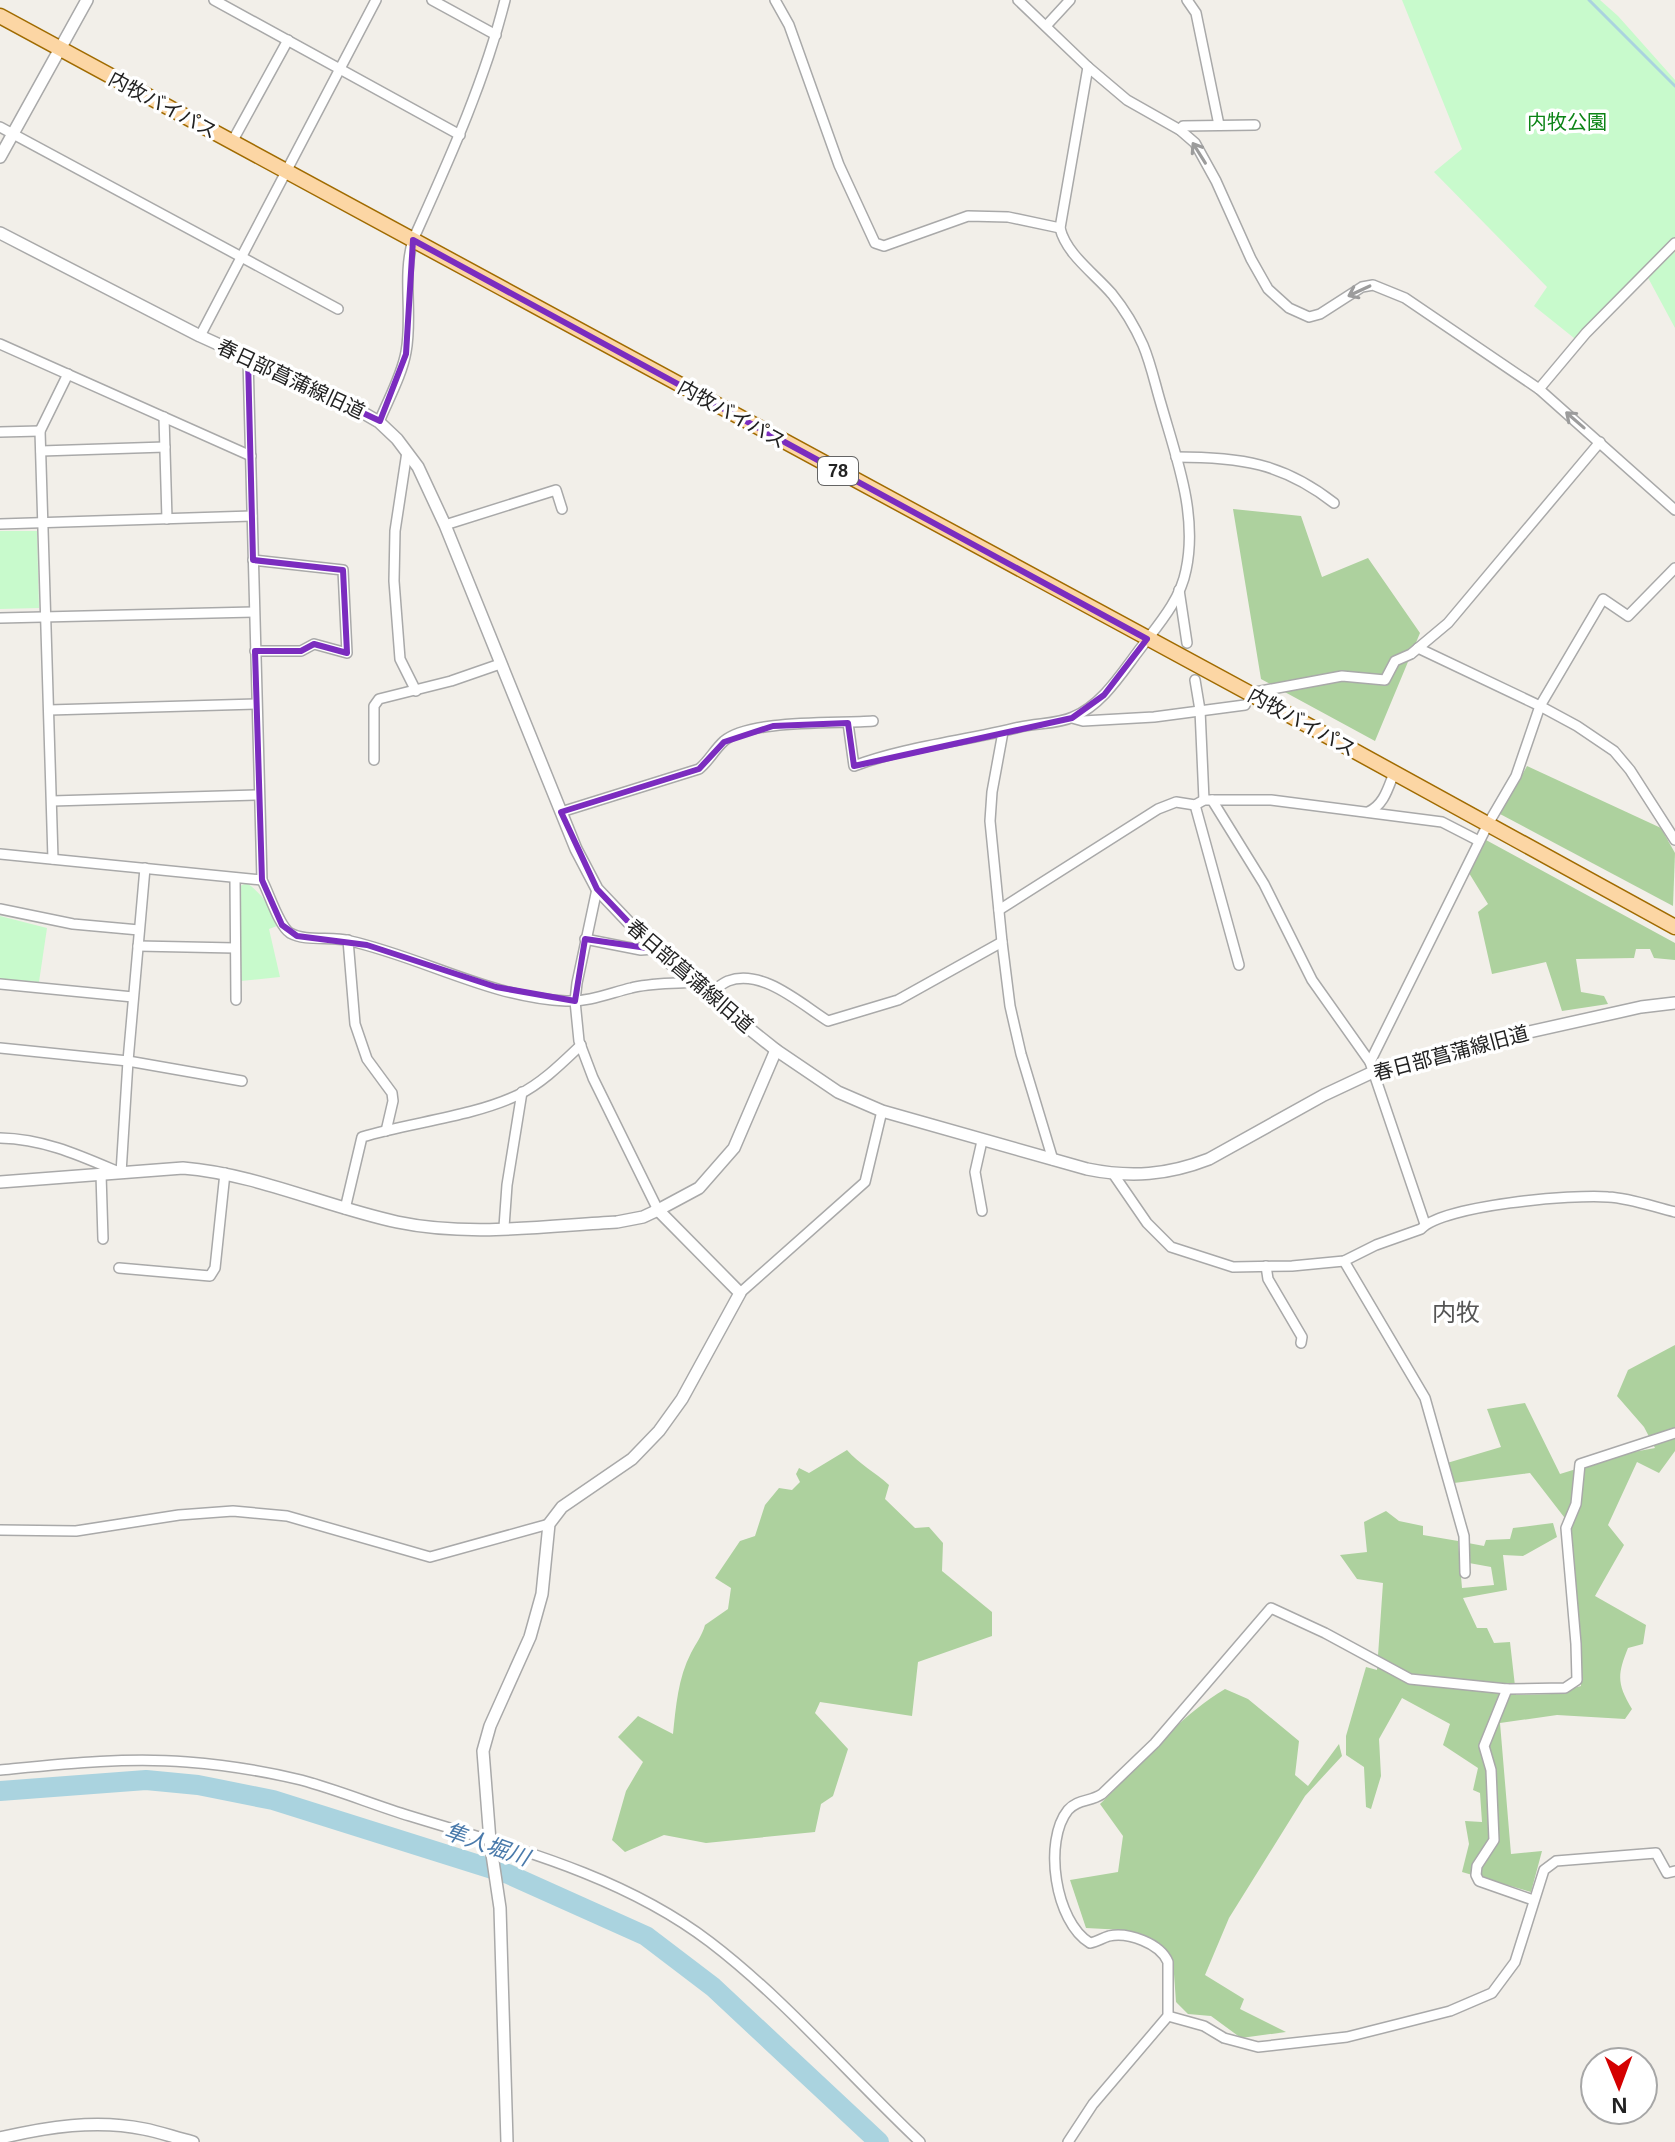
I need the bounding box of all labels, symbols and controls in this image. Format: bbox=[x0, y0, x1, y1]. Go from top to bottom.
street label: 内牧バイパス bbox=[105, 67, 221, 143]
park label: 内牧公園 bbox=[1527, 111, 1607, 133]
one-way arrow bbox=[1191, 142, 1207, 165]
one-way arrow bbox=[1347, 285, 1371, 300]
street label: 春日部菖蒲線旧道 bbox=[214, 335, 368, 423]
street label: 内牧バイパス bbox=[674, 375, 790, 453]
one-way arrow bbox=[1565, 412, 1585, 430]
road number: 78 bbox=[818, 457, 858, 485]
street label: 内牧バイパス bbox=[1244, 683, 1360, 761]
street label: 春日部菖蒲線旧道 bbox=[622, 915, 758, 1037]
street label: 春日部菖蒲線旧道 bbox=[1371, 1022, 1531, 1084]
district label: 内牧 bbox=[1432, 1299, 1480, 1326]
water label: 隼人堀川 bbox=[441, 1818, 534, 1871]
north arrow bbox=[1579, 2046, 1659, 2126]
text: N bbox=[1611, 2093, 1628, 2118]

